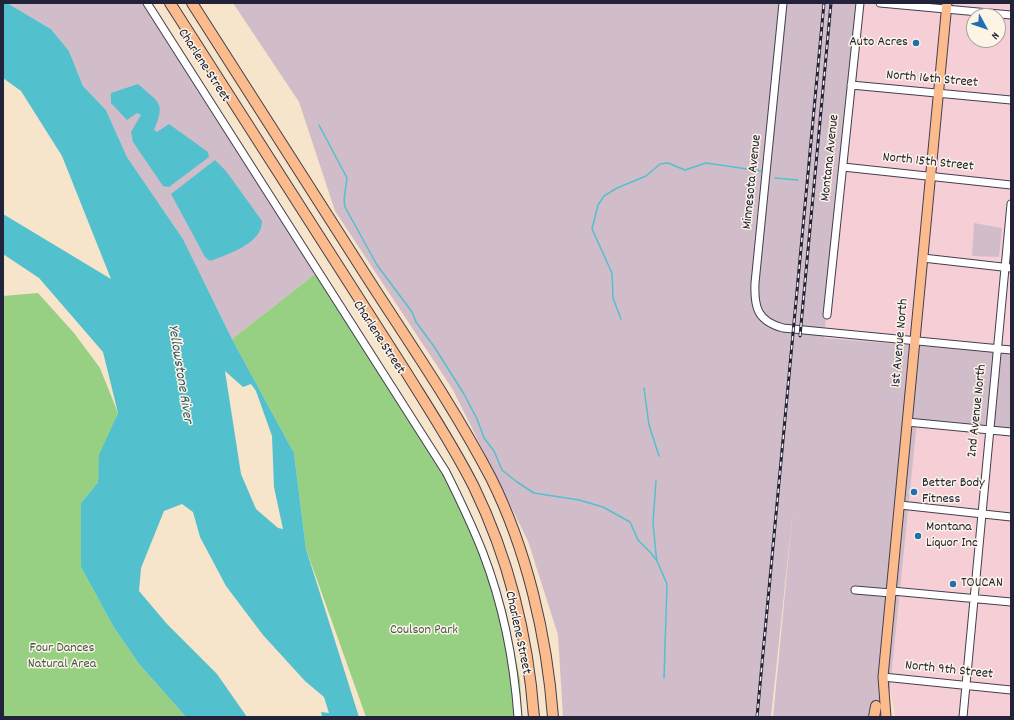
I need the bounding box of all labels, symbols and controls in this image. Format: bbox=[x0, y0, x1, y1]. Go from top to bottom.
north arrow bbox=[966, 8, 1006, 48]
street label: Charlene Street bbox=[173, 26, 233, 106]
text: N bbox=[987, 28, 1002, 42]
place label: Auto Acres bbox=[849, 35, 908, 51]
marker: Auto Acres bbox=[911, 38, 921, 48]
street label: North 16th Street bbox=[886, 68, 978, 92]
street label: Montana Avenue bbox=[818, 114, 844, 202]
street label: Minnesota Avenue bbox=[740, 134, 766, 230]
street label: North 15th Street bbox=[882, 150, 974, 176]
street label: Charlene Street bbox=[348, 298, 408, 378]
street label: 1st Avenue North bbox=[889, 298, 913, 388]
water label: Yellowstone River bbox=[162, 323, 196, 425]
street label: 2nd Avenue North bbox=[965, 363, 991, 459]
place label: Better Body Fitness bbox=[922, 476, 985, 508]
marker: Better Body Fitness bbox=[909, 487, 919, 497]
place label: Montana Liquor Inc bbox=[926, 520, 978, 552]
marker: Montana Liquor Inc bbox=[913, 531, 923, 541]
place label: TOUCAN bbox=[961, 576, 1003, 592]
marker: TOUCAN bbox=[948, 579, 958, 589]
street label: Charlene Street bbox=[500, 590, 534, 676]
park label: Coulson Park bbox=[390, 623, 458, 639]
park label: Four Dances Natural Area bbox=[28, 641, 96, 674]
street label: North 9th Street bbox=[904, 658, 994, 684]

